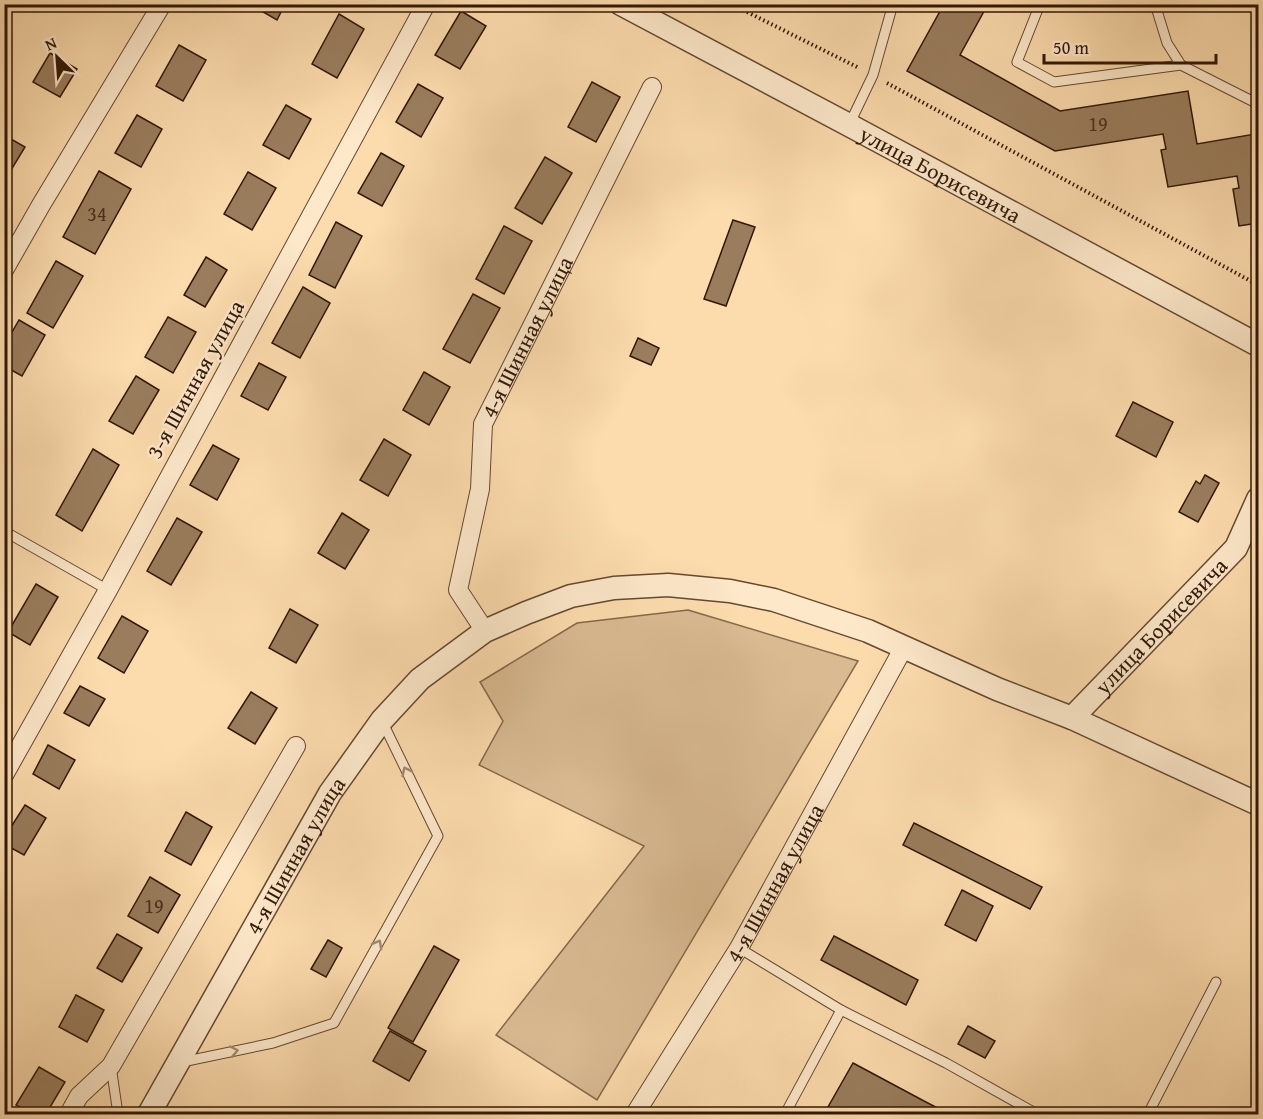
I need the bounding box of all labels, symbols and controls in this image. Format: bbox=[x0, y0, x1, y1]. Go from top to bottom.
north arrow bbox=[27, 27, 87, 87]
scale bar bbox=[1044, 27, 1216, 65]
text: N bbox=[41, 30, 61, 57]
text: 50 m bbox=[1053, 34, 1089, 61]
house number: 19 bbox=[1088, 109, 1108, 138]
street label: улица Борисевича bbox=[853, 117, 1027, 231]
house number: 34 bbox=[87, 199, 107, 228]
street label: 4-я Шинная улица bbox=[473, 250, 581, 423]
street label: 3-я Шинная улица bbox=[138, 293, 252, 464]
street label: улица Борисевича bbox=[1086, 550, 1235, 702]
one-way arrow bbox=[402, 767, 414, 778]
street label: 4-я Шинная улица bbox=[237, 769, 353, 940]
street label: 4-я Шинная улица bbox=[718, 797, 831, 969]
house number: 19 bbox=[144, 891, 164, 920]
one-way arrow bbox=[371, 939, 382, 950]
one-way arrow bbox=[229, 1045, 239, 1058]

